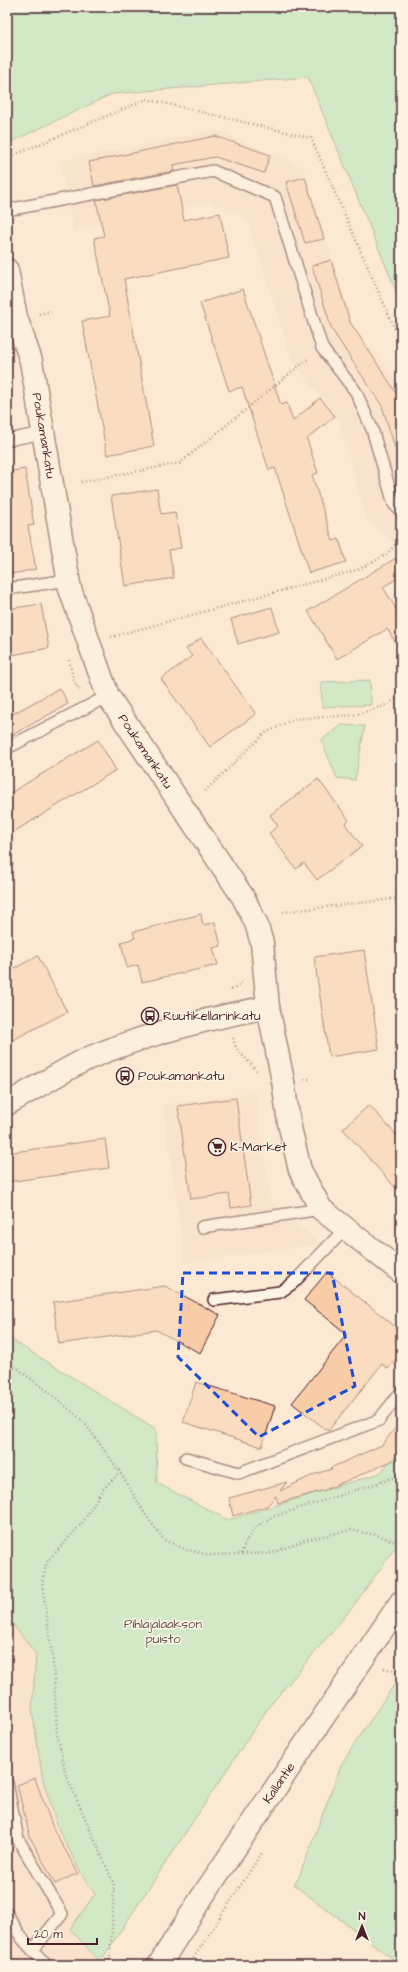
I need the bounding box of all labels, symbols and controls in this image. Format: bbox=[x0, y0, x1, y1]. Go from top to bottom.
street label: Poukamankatu bbox=[28, 391, 60, 480]
street label: Poukamankatu bbox=[114, 710, 177, 793]
bus stop icon: Ruutikellarinkatu bbox=[140, 1006, 160, 1026]
place label: Ruutikellarinkatu bbox=[163, 1007, 261, 1025]
bus stop icon: Poukamankatu bbox=[115, 1066, 135, 1086]
place label: Poukamankatu bbox=[138, 1067, 225, 1085]
supermarket icon: K-Market bbox=[207, 1137, 227, 1157]
place label: K-Market bbox=[230, 1138, 287, 1156]
park label: Pihlajalaakson puisto bbox=[124, 1615, 202, 1648]
street label: Kallantie bbox=[259, 1759, 299, 1807]
north arrow bbox=[342, 1906, 382, 1946]
text: N bbox=[359, 1909, 366, 1924]
scale bar bbox=[28, 1920, 97, 1946]
text: 20 m bbox=[34, 1926, 63, 1943]

